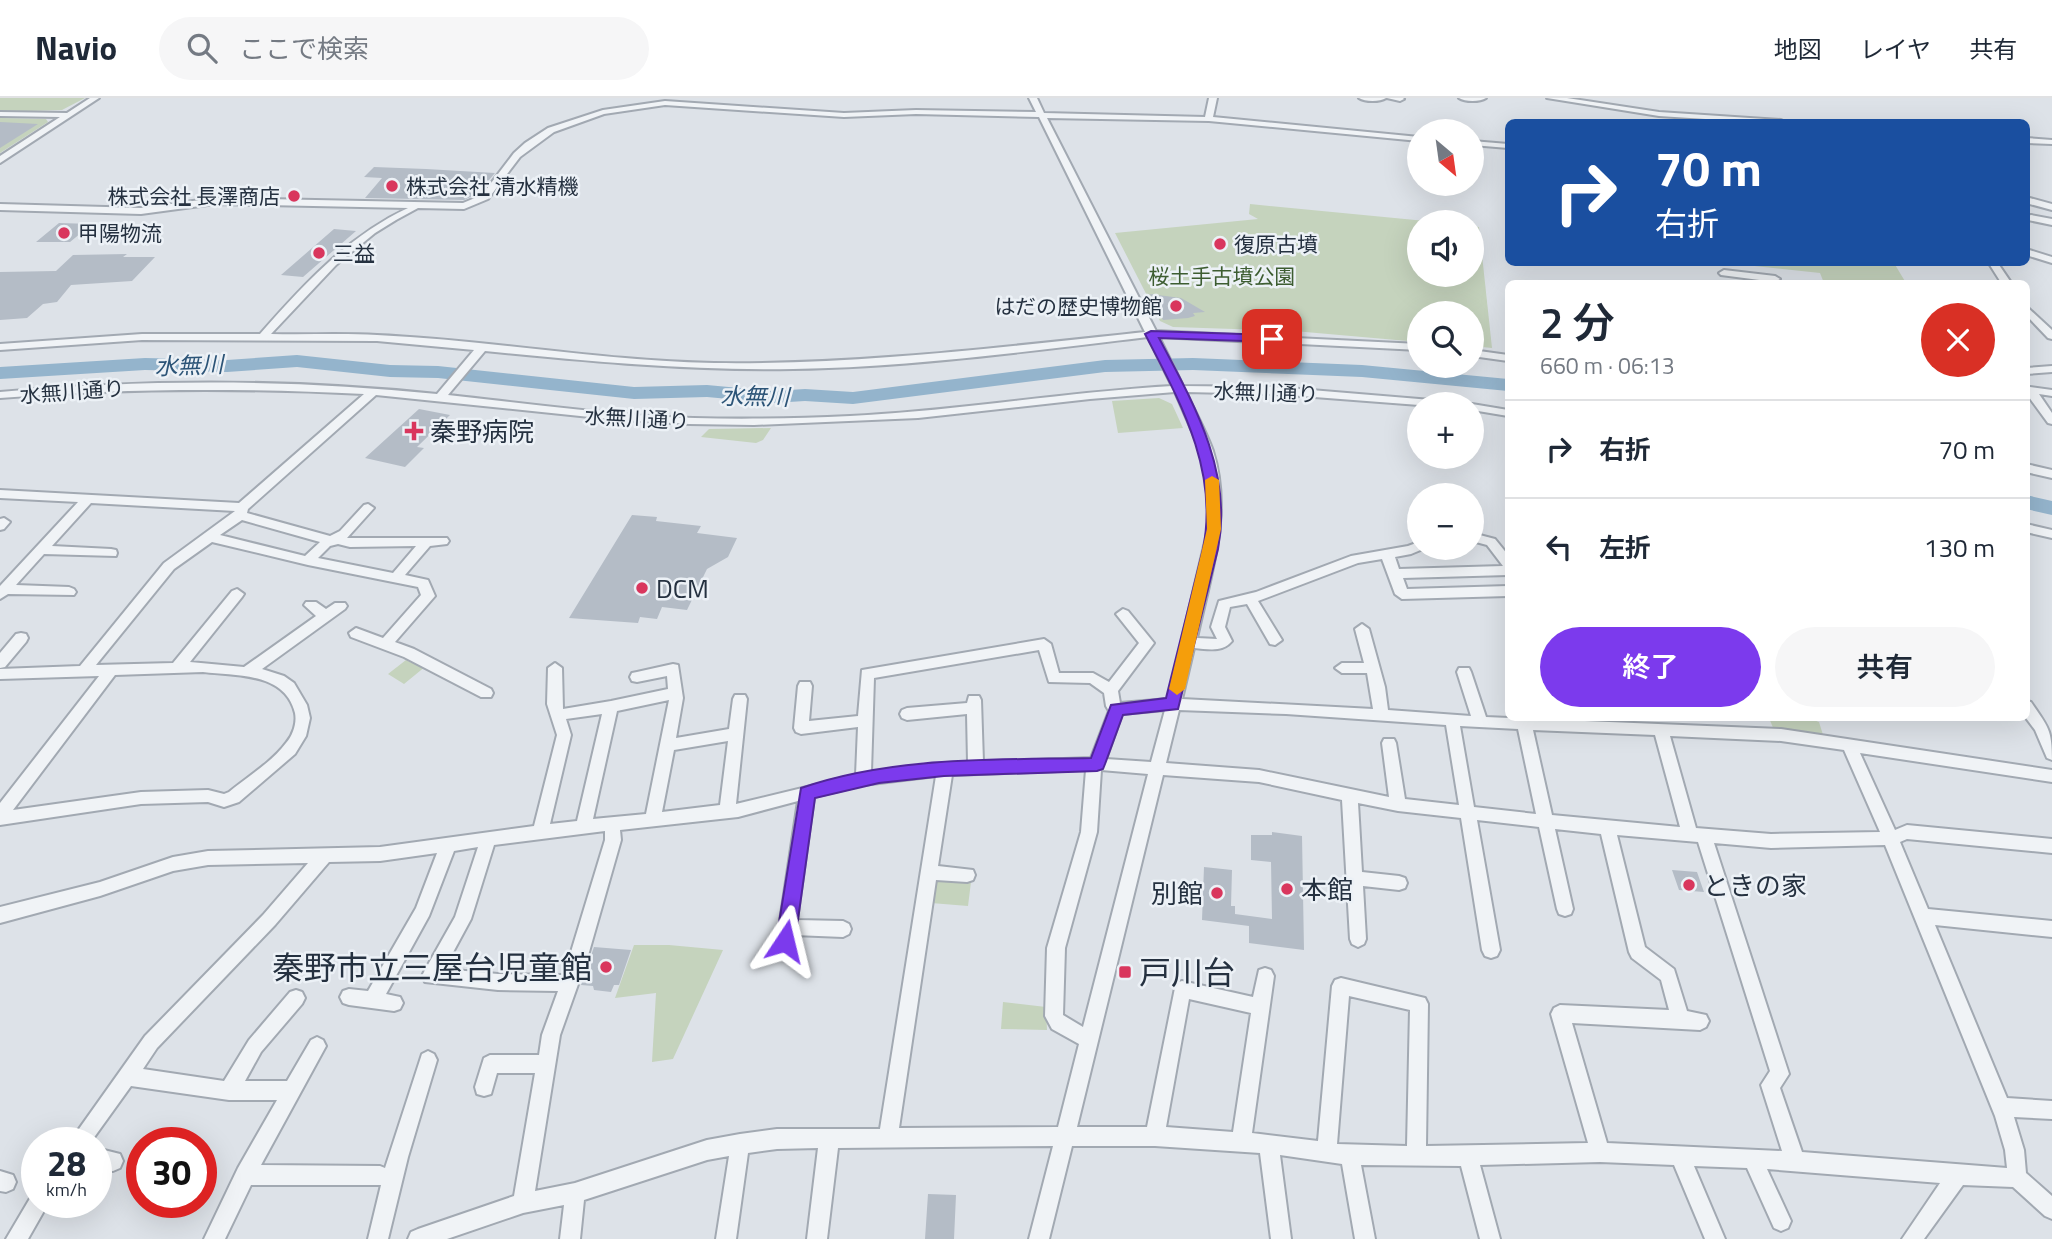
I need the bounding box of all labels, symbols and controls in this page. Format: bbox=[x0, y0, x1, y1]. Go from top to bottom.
search box bbox=[159, 17, 649, 80]
text: Navio bbox=[35, 23, 117, 73]
icon: search bbox=[183, 29, 221, 67]
text: ここで検索 bbox=[239, 29, 369, 68]
text: 地図 bbox=[1774, 31, 1822, 67]
text: レイヤ bbox=[1860, 31, 1931, 67]
text: 共有 bbox=[1969, 31, 2017, 67]
north arrow bbox=[1407, 119, 1484, 196]
map controls bbox=[1407, 119, 1484, 560]
text: 70 m bbox=[1655, 130, 1762, 205]
icon: right bbox=[1540, 147, 1631, 238]
place label: 株式会社 清水精機 bbox=[406, 170, 579, 202]
marker: 株式会社 清水精機 bbox=[384, 178, 400, 194]
place label: 株式会社 長澤商店 bbox=[107, 180, 280, 212]
marker: 株式会社 長澤商店 bbox=[286, 188, 302, 204]
text: 右折 bbox=[1655, 199, 1719, 247]
button: sound bbox=[1407, 210, 1484, 287]
place label: 甲陽物流 bbox=[78, 217, 162, 249]
marker: 甲陽物流 bbox=[56, 225, 72, 241]
place label: 復原古墳 bbox=[1234, 228, 1318, 260]
marker: 復原古墳 bbox=[1212, 236, 1228, 252]
place label: 三益 bbox=[333, 237, 375, 269]
marker: 三益 bbox=[311, 245, 327, 261]
park label: 桜土手古墳公園 bbox=[1149, 260, 1296, 292]
place label: はだの歴史博物館 bbox=[994, 290, 1162, 322]
text: 2 分 bbox=[1540, 290, 1615, 354]
marker: はだの歴史博物館 bbox=[1168, 298, 1184, 314]
button: search bbox=[1407, 301, 1484, 378]
button: close bbox=[1921, 303, 1995, 377]
pin bbox=[1242, 309, 1302, 369]
icon: arrive bbox=[1253, 320, 1291, 358]
water label: 水無川 bbox=[154, 346, 227, 384]
text: 660 m · 06:13 bbox=[1540, 348, 1675, 383]
street label: 水無川通り bbox=[19, 371, 125, 411]
street label: 水無川通り bbox=[1213, 374, 1319, 410]
water label: 水無川 bbox=[720, 378, 793, 414]
button: + bbox=[1407, 392, 1484, 469]
street label: 水無川通り bbox=[584, 399, 690, 437]
place label: 秦野病院 bbox=[430, 412, 534, 451]
marker: 秦野病院 bbox=[404, 421, 424, 441]
icon: right bbox=[1540, 430, 1578, 468]
text: 右折 bbox=[1599, 430, 1651, 469]
text: 70 m bbox=[1938, 430, 1995, 469]
button: − bbox=[1407, 483, 1484, 560]
icon: left bbox=[1540, 528, 1578, 566]
text: 左折 bbox=[1599, 528, 1651, 567]
text: 130 m bbox=[1924, 528, 1995, 567]
place label: DCM bbox=[656, 569, 709, 608]
marker: DCM bbox=[634, 580, 650, 596]
button: 終了 bbox=[1540, 627, 1761, 707]
button: 共有 bbox=[1775, 627, 1995, 707]
place label: ときの家 bbox=[1703, 866, 1807, 905]
place label: 本館 bbox=[1301, 870, 1353, 909]
place label: 別館 bbox=[1151, 874, 1203, 913]
marker: ときの家 bbox=[1681, 877, 1697, 893]
marker: 本館 bbox=[1279, 881, 1295, 897]
marker: 別館 bbox=[1209, 885, 1225, 901]
position arrow bbox=[748, 904, 822, 978]
place label: 秦野市立三屋台児童館 bbox=[272, 943, 592, 991]
place label: 戸川台 bbox=[1139, 948, 1235, 996]
marker: 秦野市立三屋台児童館 bbox=[598, 959, 614, 975]
marker: 戸川台 bbox=[1117, 964, 1133, 980]
speed limit sign: 30 bbox=[126, 1127, 217, 1218]
text: 28 bbox=[47, 1136, 86, 1190]
text: km/h bbox=[46, 1176, 87, 1203]

